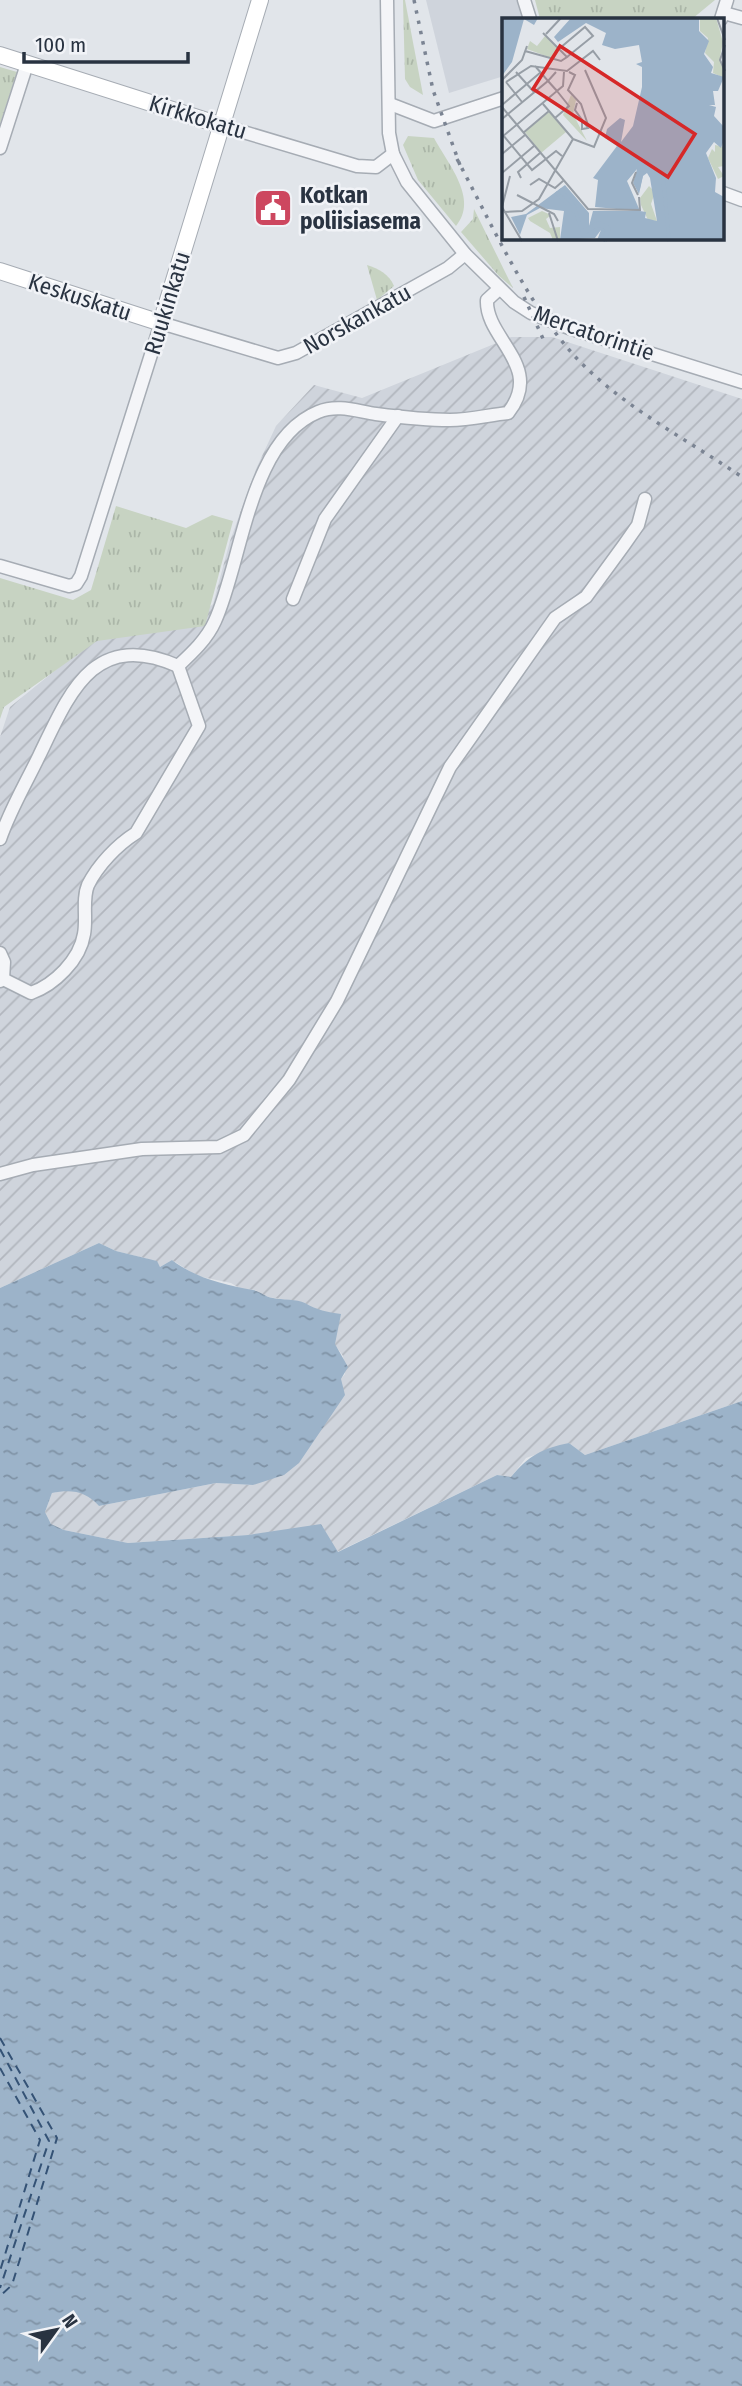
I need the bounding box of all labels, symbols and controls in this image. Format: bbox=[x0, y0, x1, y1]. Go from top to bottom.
inset map bbox=[502, 18, 724, 240]
scale bar bbox=[24, 21, 189, 65]
text: 100 m bbox=[35, 32, 86, 58]
street label: Kirkkokatu bbox=[146, 89, 250, 145]
place label: Kotkan poliisiasema bbox=[300, 181, 421, 235]
public building icon: Kotkan poliisiasema bbox=[252, 187, 294, 229]
street label: Ruukinkatu bbox=[138, 248, 196, 358]
street label: Keskuskatu bbox=[25, 267, 135, 327]
street label: Norskankatu bbox=[298, 278, 416, 360]
street label: Mercatorintie bbox=[530, 299, 658, 367]
north arrow bbox=[21, 2295, 91, 2365]
text: N bbox=[57, 2310, 83, 2332]

